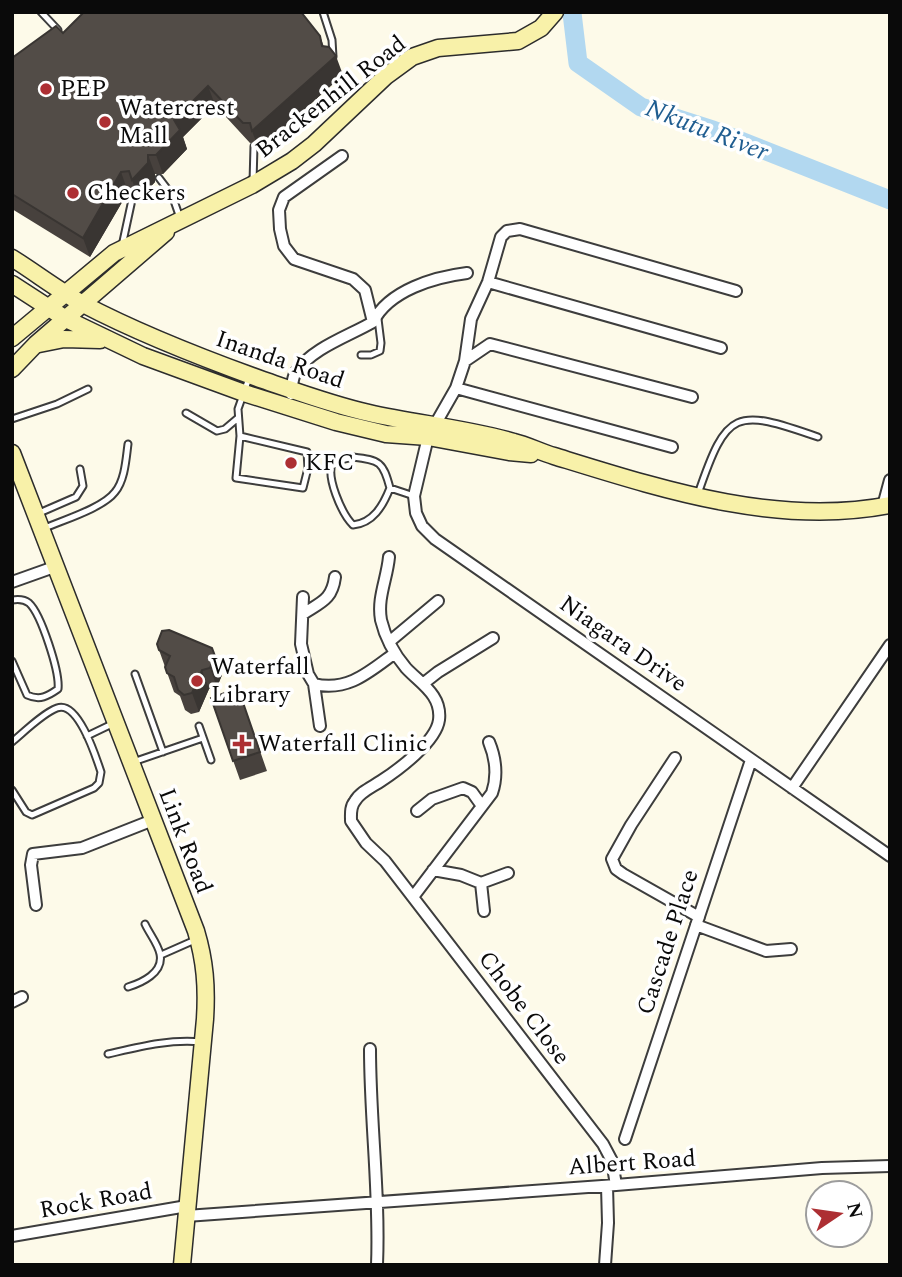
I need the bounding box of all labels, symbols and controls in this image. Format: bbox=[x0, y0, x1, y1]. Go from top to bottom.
street label: Brackenhill Road bbox=[248, 27, 414, 167]
place label: PEP bbox=[60, 71, 106, 107]
marker: PEP bbox=[38, 81, 54, 97]
water label: Nkutu River bbox=[640, 88, 775, 172]
place label: Watercrest Mall bbox=[119, 90, 235, 154]
marker: Watercrest Mall bbox=[97, 114, 113, 130]
place label: Checkers bbox=[87, 175, 186, 211]
marker: Checkers bbox=[65, 185, 81, 201]
street label: Inanda Road bbox=[211, 321, 349, 399]
place label: KFC bbox=[305, 445, 354, 481]
marker: KFC bbox=[283, 455, 299, 471]
street label: Niagara Drive bbox=[552, 586, 694, 702]
place label: Waterfall Library bbox=[211, 649, 310, 713]
marker: Waterfall Library bbox=[189, 673, 205, 689]
place label: Waterfall Clinic bbox=[258, 726, 427, 762]
marker: Waterfall Clinic bbox=[232, 734, 252, 754]
street label: Link Road bbox=[148, 783, 222, 899]
street label: Cascade Place bbox=[628, 865, 708, 1019]
street label: Chobe Close bbox=[469, 943, 579, 1073]
street label: Albert Road bbox=[567, 1141, 697, 1185]
street label: Rock Road bbox=[37, 1173, 155, 1229]
north arrow bbox=[804, 1179, 874, 1249]
text: N bbox=[838, 1200, 870, 1221]

